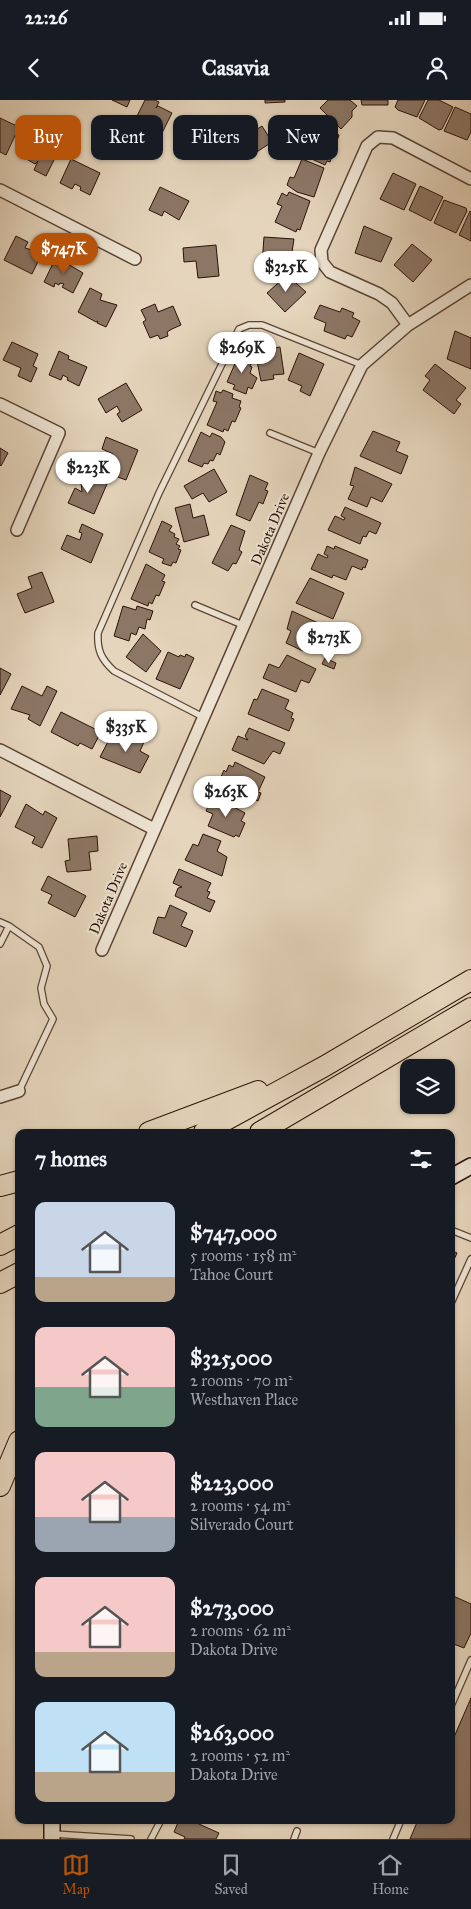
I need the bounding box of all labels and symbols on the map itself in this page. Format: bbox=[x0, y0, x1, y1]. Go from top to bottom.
pin: $747K bbox=[29, 232, 99, 275]
pin: $325K bbox=[251, 250, 321, 293]
pin: $269K bbox=[207, 332, 277, 374]
pin: $223K bbox=[53, 452, 123, 494]
street label: Dakota Drive bbox=[248, 490, 293, 568]
pin: $273K bbox=[294, 622, 364, 664]
pin: $335K bbox=[91, 710, 161, 753]
pin: $263K bbox=[191, 776, 261, 818]
street label: Dakota Drive bbox=[86, 859, 131, 937]

